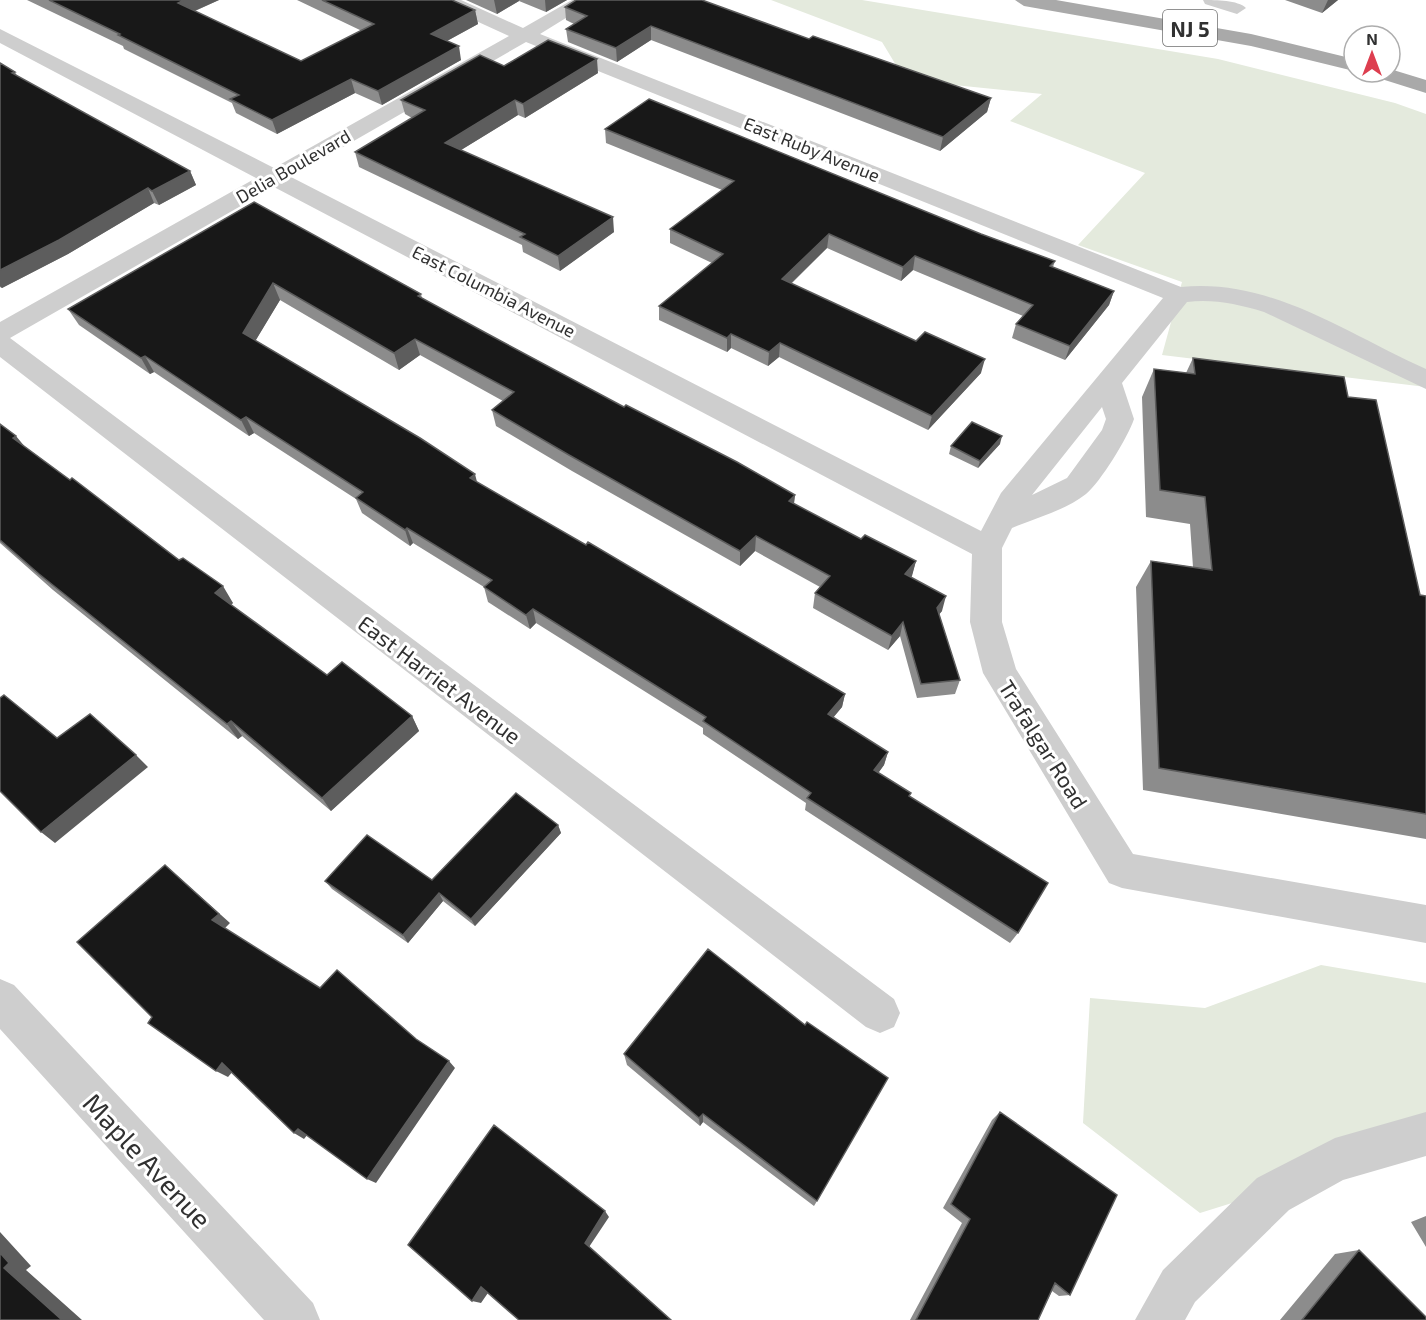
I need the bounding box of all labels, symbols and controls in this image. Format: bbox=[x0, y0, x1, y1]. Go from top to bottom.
road number: NJ 5 bbox=[1163, 10, 1217, 46]
north arrow bbox=[1342, 24, 1402, 84]
text: N bbox=[1366, 29, 1378, 48]
street label: East Ruby Avenue bbox=[741, 112, 883, 186]
street label: Delia Boulevard bbox=[232, 124, 354, 208]
street label: East Columbia Avenue bbox=[409, 240, 579, 342]
street label: East Harriet Avenue bbox=[353, 609, 527, 749]
street label: Trafalgar Road bbox=[994, 675, 1094, 813]
street label: Maple Avenue bbox=[77, 1086, 219, 1235]

